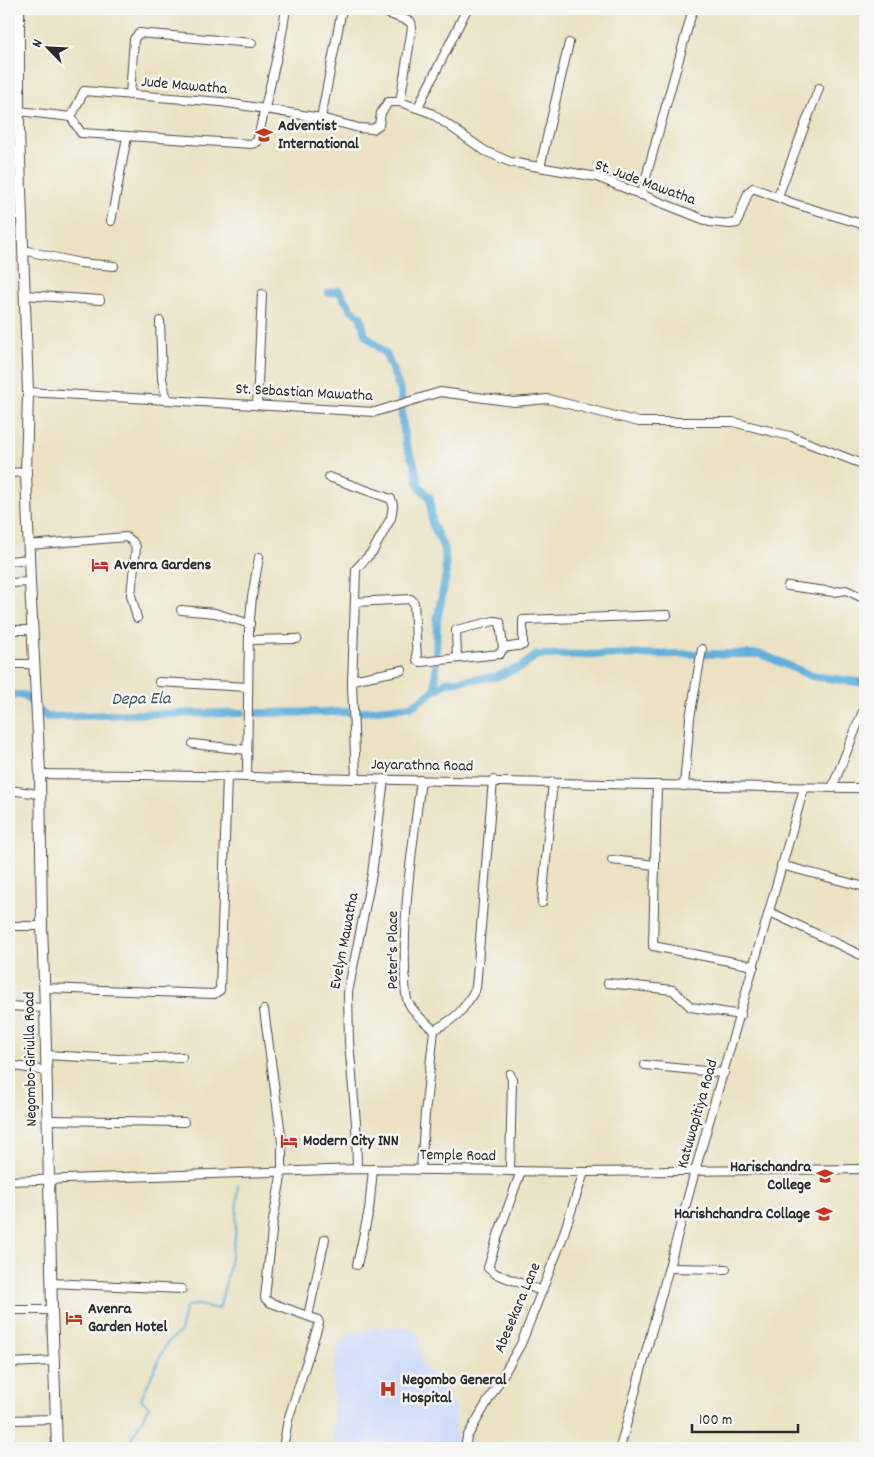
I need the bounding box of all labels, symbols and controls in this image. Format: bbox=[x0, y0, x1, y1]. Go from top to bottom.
north arrow bbox=[22, 22, 72, 72]
text: N bbox=[27, 36, 49, 51]
street label: Jude Mawatha bbox=[140, 71, 229, 101]
place label: Adventist International bbox=[278, 115, 359, 156]
school or university icon: Adventist International bbox=[254, 125, 274, 145]
street label: St. Jude Mawatha bbox=[591, 154, 699, 212]
street label: St. Sebastian Mawatha bbox=[235, 378, 374, 408]
place label: Avenra Gardens bbox=[114, 554, 211, 577]
hotel icon: Avenra Gardens bbox=[90, 555, 110, 575]
water label: Depa Ela bbox=[111, 687, 172, 713]
street label: Jayarathna Road bbox=[371, 754, 473, 778]
street label: Evelyn Mawatha bbox=[324, 890, 366, 991]
street label: Peter's Place bbox=[382, 911, 405, 989]
street label: Negombo-Giriulla Road bbox=[18, 991, 44, 1127]
street label: Katuwapitiya Road bbox=[671, 1057, 725, 1171]
place label: Modern City INN bbox=[303, 1130, 399, 1153]
hotel icon: Modern City INN bbox=[279, 1131, 299, 1151]
street label: Temple Road bbox=[420, 1144, 496, 1168]
place label: Harischandra College bbox=[730, 1156, 812, 1197]
school or university icon: Harischandra College bbox=[815, 1166, 835, 1186]
place label: Harishchandra Collage bbox=[674, 1203, 810, 1226]
school or university icon: Harishchandra Collage bbox=[814, 1204, 834, 1224]
street label: Abesekara Lane bbox=[489, 1259, 547, 1357]
place label: Avenra Garden Hotel bbox=[88, 1298, 167, 1339]
hotel icon: Avenra Garden Hotel bbox=[64, 1308, 84, 1328]
place label: Negombo General Hospital bbox=[402, 1369, 507, 1410]
hospital icon: Negombo General Hospital bbox=[378, 1379, 398, 1399]
scale bar bbox=[692, 1402, 798, 1434]
text: 100 m bbox=[699, 1410, 732, 1432]

